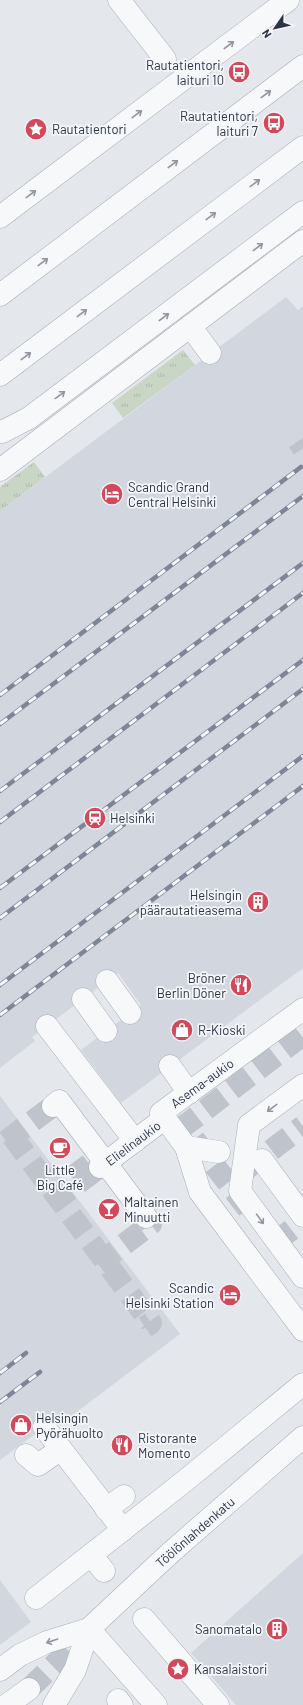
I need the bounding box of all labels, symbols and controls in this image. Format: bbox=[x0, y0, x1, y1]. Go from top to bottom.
north arrow bbox=[255, 8, 295, 48]
text: N bbox=[259, 27, 274, 41]
one-way arrow bbox=[223, 41, 234, 49]
place label: Rautatientori, laituri 10 bbox=[146, 57, 224, 88]
bus stop icon: Rautatientori, laituri 10 bbox=[226, 59, 252, 85]
one-way arrow bbox=[261, 90, 272, 98]
place label: Rautatientori, laituri 7 bbox=[180, 108, 258, 139]
one-way arrow bbox=[131, 110, 142, 118]
bus stop icon: Rautatientori, laituri 7 bbox=[261, 110, 287, 136]
place icon: Rautatientori bbox=[23, 116, 49, 142]
place label: Rautatientori bbox=[52, 121, 127, 137]
one-way arrow bbox=[168, 160, 179, 168]
one-way arrow bbox=[249, 179, 260, 187]
one-way arrow bbox=[26, 189, 37, 198]
one-way arrow bbox=[205, 212, 216, 220]
one-way arrow bbox=[252, 242, 263, 251]
one-way arrow bbox=[38, 258, 49, 266]
one-way arrow bbox=[77, 309, 88, 317]
one-way arrow bbox=[159, 313, 170, 321]
one-way arrow bbox=[20, 351, 31, 360]
one-way arrow bbox=[54, 390, 65, 399]
place label: Scandic Grand Central Helsinki bbox=[128, 479, 216, 510]
hotel icon: Scandic Grand Central Helsinki bbox=[99, 481, 125, 507]
station icon: Helsinki bbox=[82, 805, 108, 831]
place label: Helsinki bbox=[110, 810, 155, 826]
place label: Helsingin päärautatieasema bbox=[140, 887, 242, 918]
building icon: Helsingin päärautatieasema bbox=[245, 889, 271, 915]
place label: Bröner Berlin Döner bbox=[157, 970, 226, 1001]
restaurant icon: Bröner Berlin Döner bbox=[228, 972, 254, 998]
shop icon: R-Kioski bbox=[169, 1017, 195, 1043]
place label: R-Kioski bbox=[198, 1022, 245, 1038]
street label: Asema-aukio bbox=[167, 1055, 237, 1111]
one-way arrow bbox=[266, 1104, 277, 1112]
street label: Elielinaukio bbox=[102, 1117, 164, 1169]
cafe icon: Little Big Café bbox=[47, 1135, 73, 1161]
place label: Little Big Café bbox=[37, 1162, 83, 1193]
place label: Maltainen Minuutti bbox=[124, 1194, 178, 1225]
bar icon: Maltainen Minuutti bbox=[96, 1196, 122, 1222]
one-way arrow bbox=[256, 1214, 265, 1225]
place label: Scandic Helsinki Station bbox=[126, 1280, 214, 1311]
hotel icon: Scandic Helsinki Station bbox=[217, 1282, 243, 1308]
place label: Helsingin Pyörähuolto bbox=[36, 1410, 103, 1441]
shop icon: Helsingin Pyörähuolto bbox=[8, 1412, 34, 1438]
place label: Ristorante Momento bbox=[138, 1430, 197, 1461]
restaurant icon: Ristorante Momento bbox=[109, 1432, 135, 1458]
street label: Töölönlahdenkatu bbox=[152, 1493, 238, 1571]
building icon: Sanomatalo bbox=[264, 1616, 290, 1642]
place label: Sanomatalo bbox=[195, 1621, 262, 1637]
one-way arrow bbox=[45, 1638, 58, 1645]
place icon: Kansalaistori bbox=[165, 1656, 191, 1682]
place label: Kansalaistori bbox=[194, 1661, 267, 1677]

